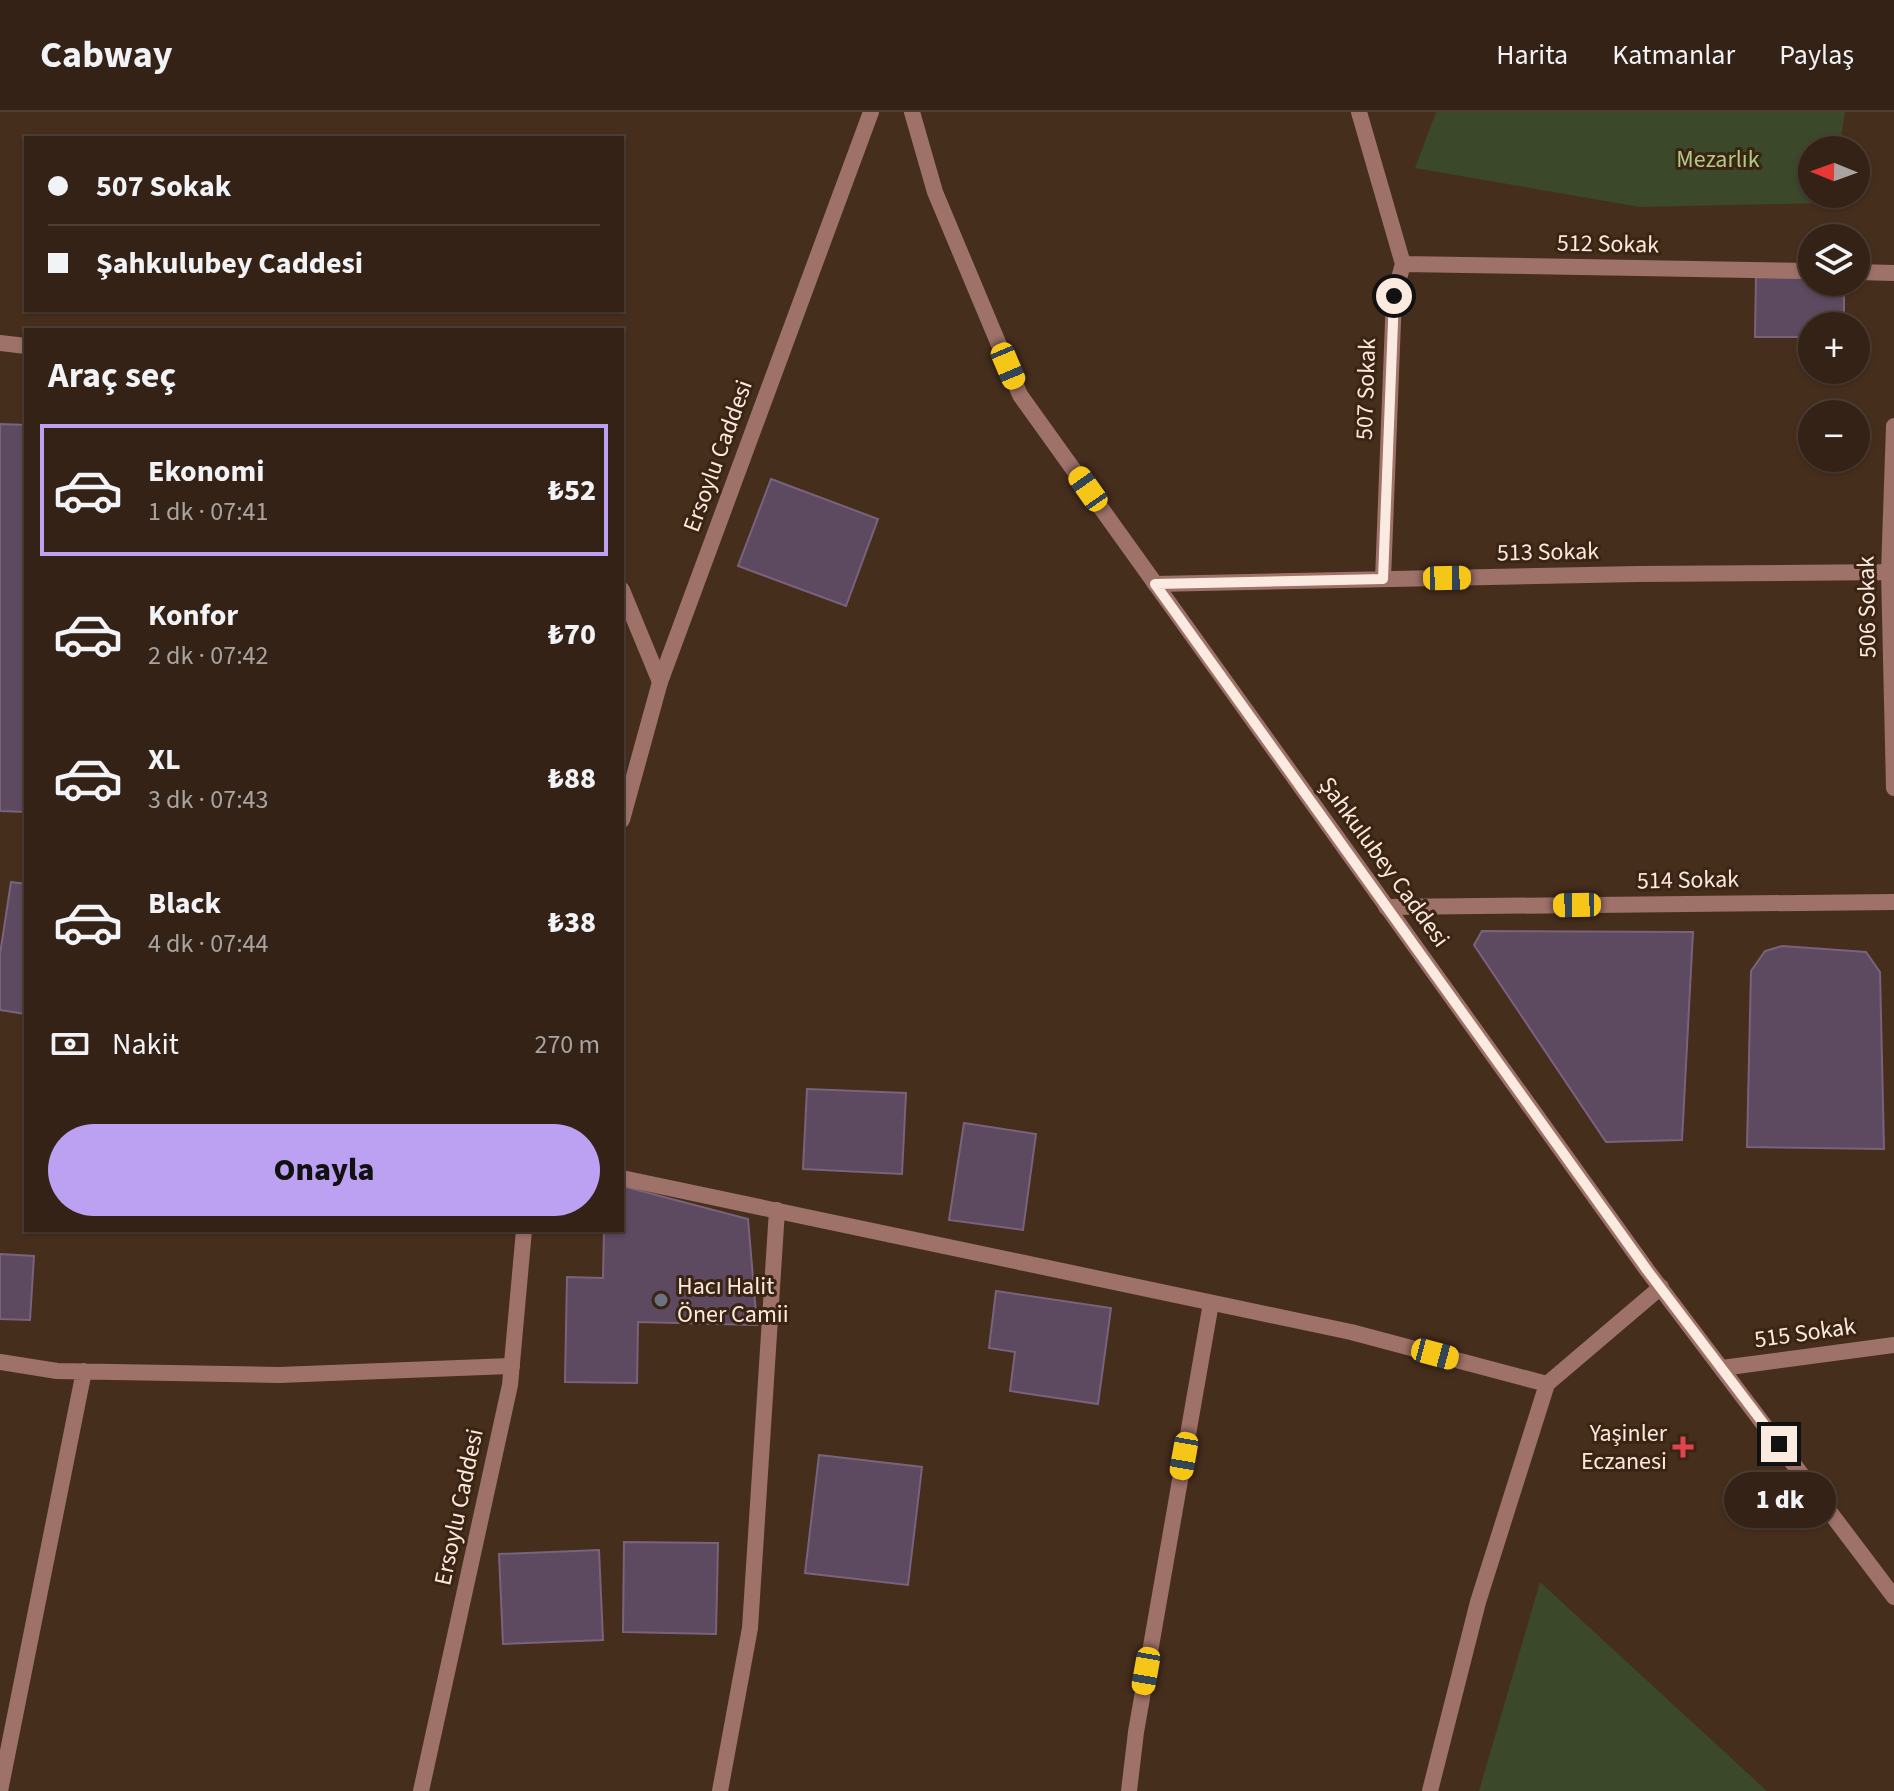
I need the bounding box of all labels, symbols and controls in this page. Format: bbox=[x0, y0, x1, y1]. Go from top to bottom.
text: Cabway bbox=[40, 28, 173, 82]
text: Harita bbox=[1496, 35, 1568, 75]
text: Katmanlar bbox=[1612, 35, 1735, 75]
text: Paylaş bbox=[1779, 35, 1854, 75]
north arrow bbox=[1798, 136, 1870, 208]
map controls bbox=[1798, 136, 1870, 472]
park label: Mezarlık bbox=[1676, 142, 1760, 177]
text: 507 Sokak bbox=[96, 165, 231, 208]
button: layers bbox=[1798, 224, 1870, 296]
street label: 512 Sokak bbox=[1557, 226, 1659, 262]
text: Şahkulubey Caddesi bbox=[96, 242, 363, 285]
route start bbox=[1376, 278, 1412, 314]
button: + bbox=[1798, 312, 1870, 384]
street label: 507 Sokak bbox=[1347, 337, 1385, 441]
car bbox=[988, 339, 1028, 393]
text: Araç seç bbox=[48, 350, 176, 401]
street label: Ersoylu Caddesi bbox=[674, 375, 762, 537]
button: − bbox=[1798, 400, 1870, 472]
text: Ekonomi bbox=[148, 450, 265, 493]
icon: car bbox=[52, 454, 124, 526]
car bbox=[1064, 462, 1112, 516]
text: ₺52 bbox=[548, 469, 596, 512]
text: 1 dk · 07:41 bbox=[148, 493, 268, 530]
street label: 513 Sokak bbox=[1497, 534, 1599, 570]
street label: 506 Sokak bbox=[1849, 556, 1885, 658]
car bbox=[1423, 566, 1471, 590]
text: Konfor bbox=[148, 594, 238, 637]
icon: car bbox=[52, 598, 124, 670]
text: ₺70 bbox=[548, 613, 596, 656]
text: 2 dk · 07:42 bbox=[148, 637, 268, 674]
text: XL bbox=[148, 738, 181, 781]
icon: car bbox=[52, 742, 124, 814]
text: ₺88 bbox=[548, 757, 596, 800]
street label: Şahkulubey Caddesi bbox=[1310, 769, 1458, 955]
text: 3 dk · 07:43 bbox=[148, 781, 268, 818]
street label: 514 Sokak bbox=[1637, 862, 1739, 898]
text: Black bbox=[148, 882, 221, 925]
icon: car bbox=[52, 886, 124, 958]
car bbox=[1553, 893, 1601, 917]
text: ₺38 bbox=[548, 901, 596, 944]
text: 4 dk · 07:44 bbox=[148, 925, 268, 962]
icon: cash bbox=[48, 1022, 92, 1066]
text: Nakit bbox=[112, 1023, 179, 1066]
text: 270 m bbox=[534, 1026, 600, 1063]
button: Onayla bbox=[48, 1124, 600, 1216]
place label: Hacı Halit Öner Camii bbox=[677, 1269, 789, 1332]
marker: Hacı Halit Öner Camii bbox=[652, 1291, 670, 1309]
street label: 515 Sokak bbox=[1752, 1309, 1858, 1357]
car bbox=[1409, 1336, 1461, 1372]
place label: Yaşinler Eczanesi bbox=[1581, 1416, 1668, 1479]
street label: Ersoylu Caddesi bbox=[425, 1425, 493, 1589]
route end bbox=[1761, 1426, 1797, 1462]
car bbox=[1168, 1430, 1200, 1482]
marker: Yaşinler Eczanesi bbox=[1674, 1438, 1692, 1456]
callout: 1 dk bbox=[1723, 1472, 1835, 1528]
text: 1 dk bbox=[1756, 1481, 1804, 1518]
car bbox=[1130, 1645, 1162, 1697]

